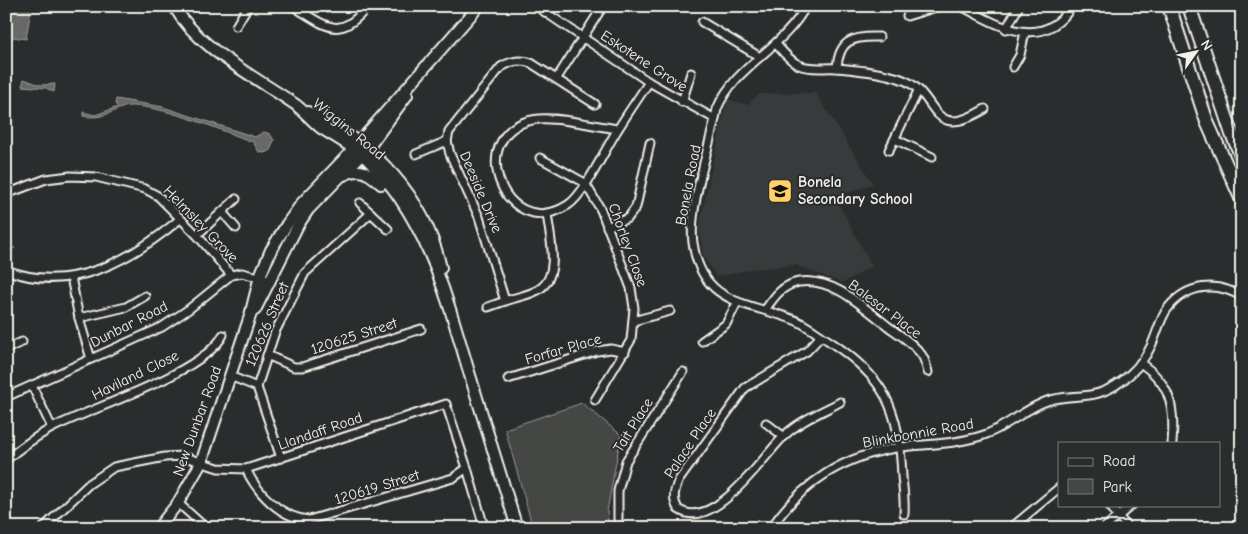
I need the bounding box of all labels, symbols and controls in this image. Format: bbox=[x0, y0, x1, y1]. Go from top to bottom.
street label: Eskotene Grove bbox=[597, 26, 691, 96]
north arrow bbox=[1170, 28, 1220, 78]
text: N bbox=[1197, 37, 1216, 54]
street label: Wiggins Road bbox=[309, 94, 389, 164]
street label: Bonela Road bbox=[671, 143, 705, 227]
street label: Deeside Drive bbox=[456, 148, 506, 236]
place label: Bonela Secondary School bbox=[798, 173, 912, 208]
school or university icon: Bonela Secondary School bbox=[767, 178, 793, 204]
street label: Helmsley Grove bbox=[160, 182, 243, 267]
street label: Chorley Close bbox=[605, 201, 652, 290]
street label: Balesar Place bbox=[845, 276, 926, 343]
street label: 120626 Street bbox=[241, 279, 293, 369]
street label: Dunbar Road bbox=[87, 297, 171, 351]
street label: 120625 Street bbox=[309, 313, 400, 358]
street label: Forfar Place bbox=[523, 329, 604, 368]
street label: Haviland Close bbox=[89, 346, 182, 404]
street label: New Dunbar Road bbox=[169, 363, 225, 479]
street label: Tait Place bbox=[609, 394, 657, 456]
street label: Palace Place bbox=[660, 404, 720, 481]
street label: Llandaff Road bbox=[275, 408, 365, 454]
street label: Blinkbonnie Road bbox=[861, 414, 975, 452]
legend bbox=[1058, 442, 1220, 506]
text: Road bbox=[1103, 452, 1135, 470]
street label: 120619 Street bbox=[333, 465, 422, 508]
text: Park bbox=[1103, 478, 1132, 496]

